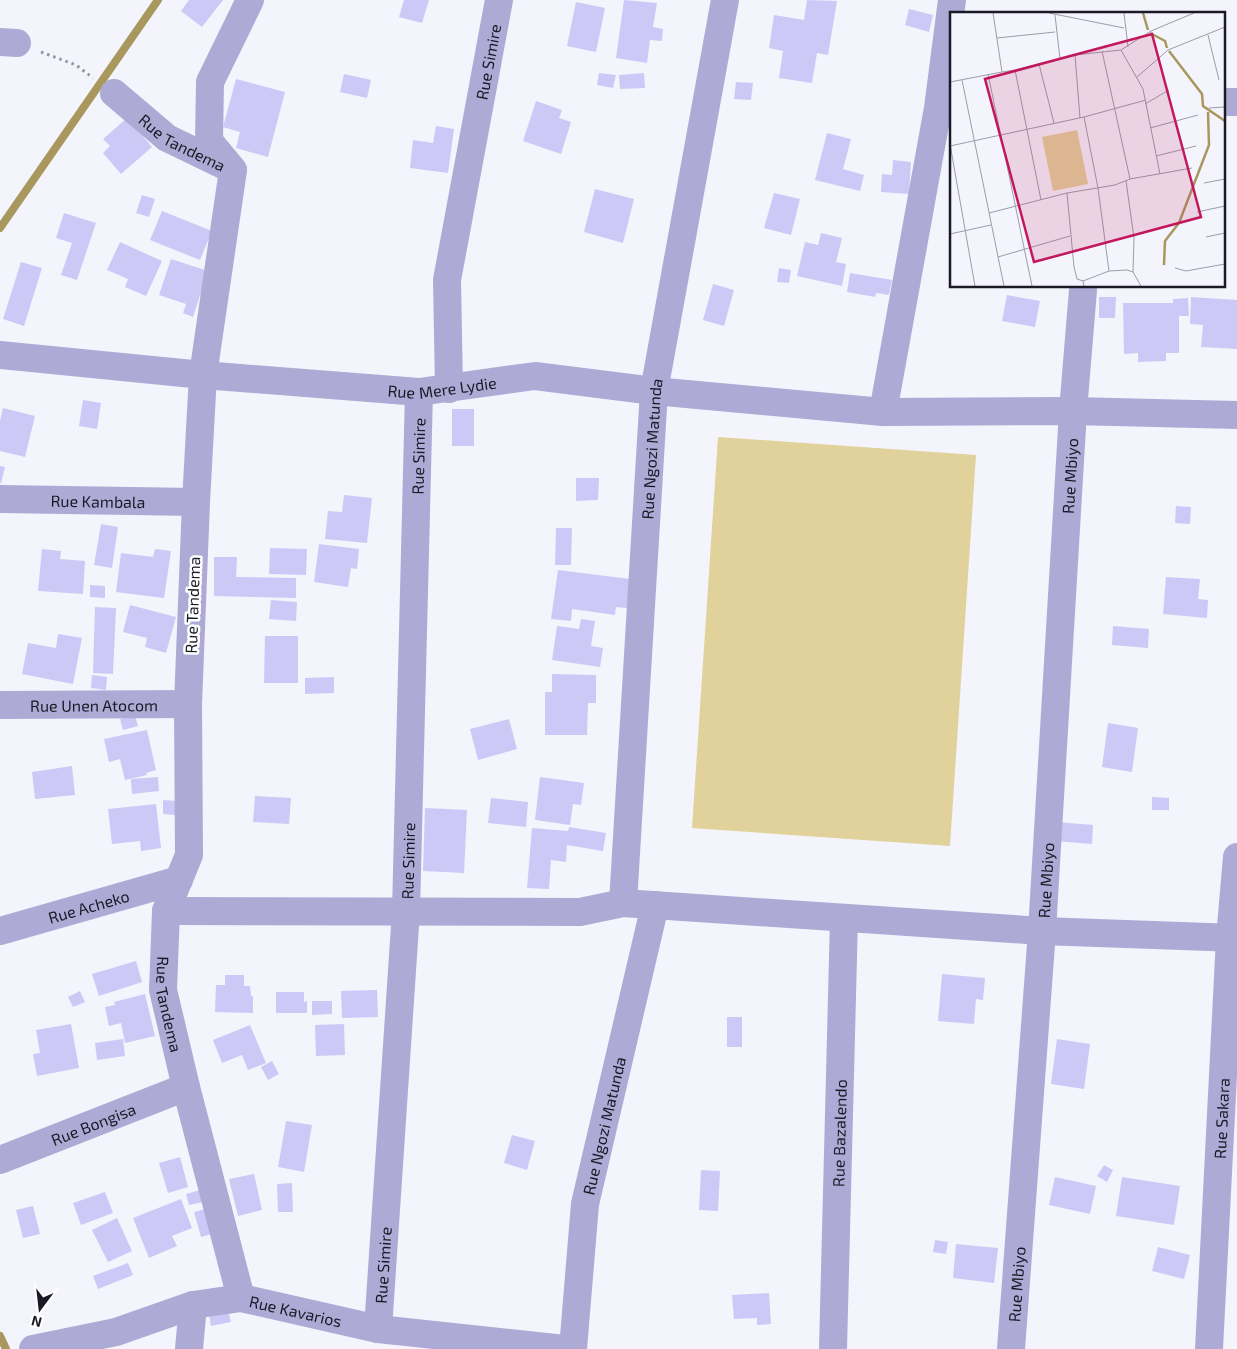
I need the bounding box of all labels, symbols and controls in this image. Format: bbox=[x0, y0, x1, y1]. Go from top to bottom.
inset map bbox=[950, 12, 1224, 288]
street label: Rue Simire bbox=[471, 22, 504, 101]
street label: Rue Tandema bbox=[136, 109, 229, 174]
street label: Rue Mere Lydie bbox=[387, 372, 498, 401]
street label: Rue Ngozi Matunda bbox=[637, 377, 666, 520]
street label: Rue Simire bbox=[407, 417, 428, 495]
street label: Rue Mbiyo bbox=[1057, 438, 1081, 514]
street label: Rue Kambala bbox=[50, 490, 146, 511]
street label: Rue Tandema bbox=[181, 556, 203, 654]
street label: Rue Unen Atocom bbox=[30, 695, 158, 714]
street label: Rue Simire bbox=[397, 822, 418, 900]
street label: Rue Mbiyo bbox=[1033, 842, 1057, 919]
street label: Rue Acheko bbox=[46, 885, 131, 926]
street label: Rue Tandema bbox=[153, 956, 187, 1054]
street label: Rue Ngozi Matunda bbox=[578, 1055, 629, 1197]
street label: Rue Sakara bbox=[1209, 1077, 1232, 1159]
street label: Rue Bazalendo bbox=[828, 1079, 849, 1187]
street label: Rue Bongisa bbox=[48, 1098, 138, 1149]
street label: Rue Simire bbox=[370, 1226, 394, 1304]
street label: Rue Mbiyo bbox=[1004, 1246, 1028, 1323]
north arrow bbox=[15, 1284, 65, 1334]
street label: Rue Kavarios bbox=[248, 1291, 344, 1330]
text: N bbox=[29, 1313, 44, 1332]

